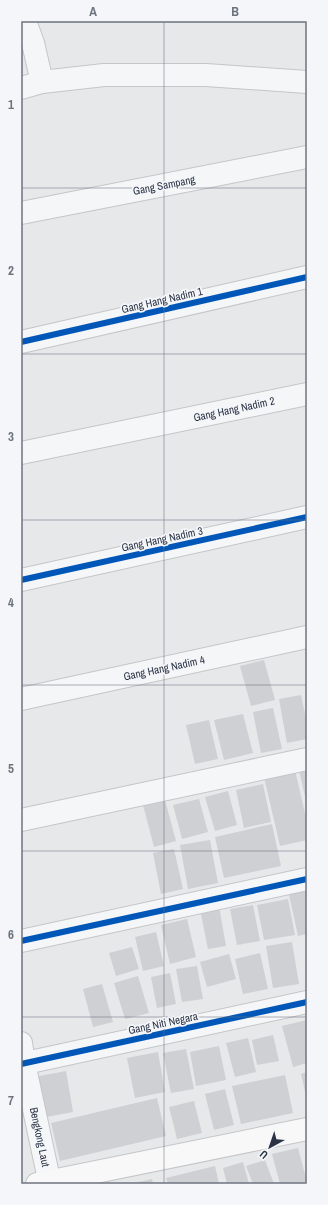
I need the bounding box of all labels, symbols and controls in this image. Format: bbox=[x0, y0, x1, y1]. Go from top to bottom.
text: A bbox=[89, 3, 97, 20]
text: B bbox=[231, 3, 239, 20]
text: 1 bbox=[8, 96, 14, 113]
street label: Gang Sampang bbox=[132, 172, 196, 198]
text: 2 bbox=[8, 262, 14, 279]
street label: Gang Hang Nadim 1 bbox=[120, 284, 204, 316]
street label: Gang Hang Nadim 2 bbox=[192, 394, 276, 424]
text: 3 bbox=[8, 428, 14, 445]
street label: Gang Hang Nadim 3 bbox=[120, 524, 204, 554]
text: 4 bbox=[8, 594, 14, 611]
street label: Gang Hang Nadim 4 bbox=[122, 653, 206, 683]
text: 5 bbox=[8, 760, 14, 777]
text: 6 bbox=[8, 926, 14, 943]
street label: Gang Niti Negara bbox=[127, 1009, 199, 1037]
text: 7 bbox=[8, 1092, 14, 1109]
street label: Bengkong Laut bbox=[27, 1106, 53, 1169]
north arrow bbox=[250, 1127, 290, 1167]
text: U bbox=[257, 1147, 271, 1162]

